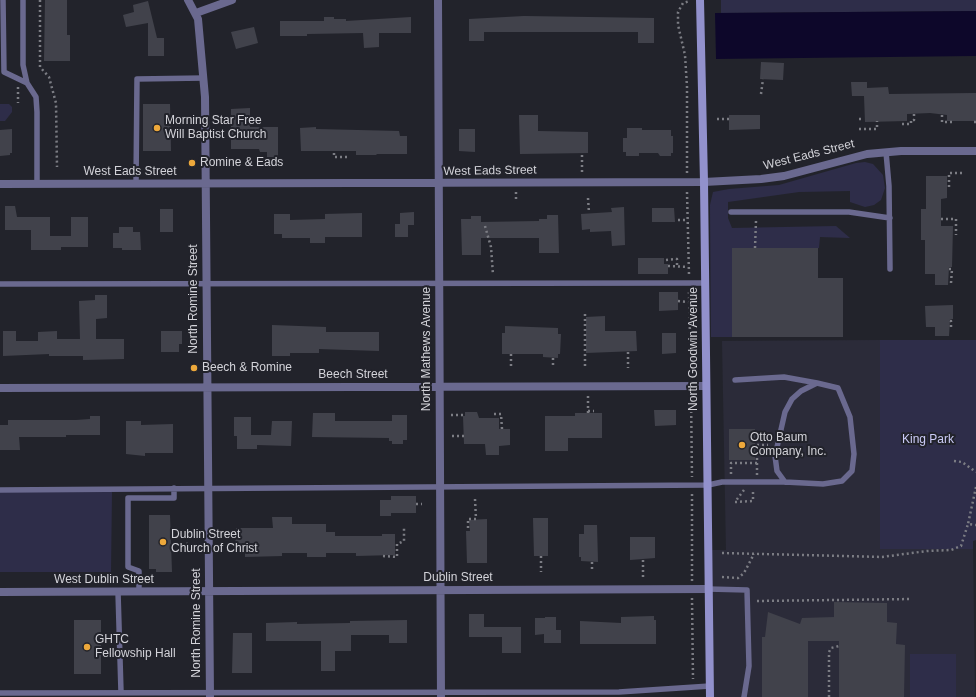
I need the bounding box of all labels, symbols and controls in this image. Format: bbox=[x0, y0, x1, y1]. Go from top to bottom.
place label: Morning Star Free Will Baptist Church bbox=[165, 114, 266, 142]
marker: Morning Star Free Will Baptist Church bbox=[152, 123, 162, 133]
street label: West Eads Street bbox=[762, 137, 856, 173]
place label: Romine & Eads bbox=[200, 156, 283, 170]
marker: Romine & Eads bbox=[187, 158, 197, 168]
street label: West Eads Street bbox=[443, 163, 537, 179]
street label: West Eads Street bbox=[83, 165, 177, 179]
street label: North Romine Street bbox=[187, 244, 201, 354]
street label: North Mathews Avenue bbox=[420, 287, 434, 411]
street label: North Goodwin Avenue bbox=[687, 287, 701, 411]
place label: Beech & Romine bbox=[202, 361, 292, 375]
marker: Beech & Romine bbox=[189, 363, 199, 373]
street label: Beech Street bbox=[318, 368, 388, 382]
place label: Otto Baum Company, Inc. bbox=[750, 431, 826, 459]
park label: King Park bbox=[902, 433, 954, 447]
marker: Otto Baum Company, Inc. bbox=[737, 440, 747, 450]
place label: Dublin Street Church of Christ bbox=[171, 528, 258, 556]
marker: Dublin Street Church of Christ bbox=[158, 537, 168, 547]
street label: North Romine Street bbox=[190, 568, 204, 678]
street label: Dublin Street bbox=[423, 571, 493, 585]
street label: West Dublin Street bbox=[54, 573, 154, 587]
place label: GHTC Fellowship Hall bbox=[95, 633, 176, 661]
marker: GHTC Fellowship Hall bbox=[82, 642, 92, 652]

